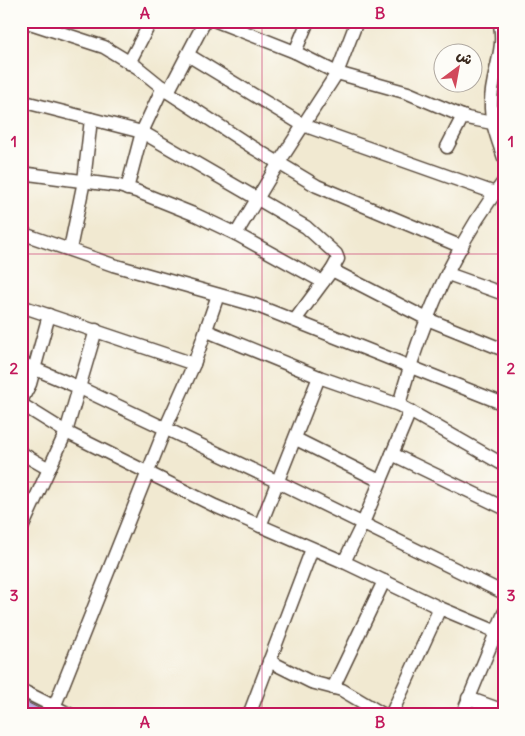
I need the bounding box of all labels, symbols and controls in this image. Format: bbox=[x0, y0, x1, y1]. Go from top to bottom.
text: A bbox=[140, 3, 150, 23]
text: B bbox=[375, 3, 386, 23]
north arrow bbox=[432, 42, 482, 92]
text: ش bbox=[454, 45, 476, 69]
text: 1 bbox=[11, 131, 17, 151]
text: 1 bbox=[508, 131, 514, 151]
text: 2 bbox=[10, 358, 19, 378]
text: 2 bbox=[507, 358, 516, 378]
text: 3 bbox=[9, 585, 19, 605]
text: 3 bbox=[506, 585, 516, 605]
text: A bbox=[140, 712, 150, 732]
text: B bbox=[375, 712, 386, 732]

